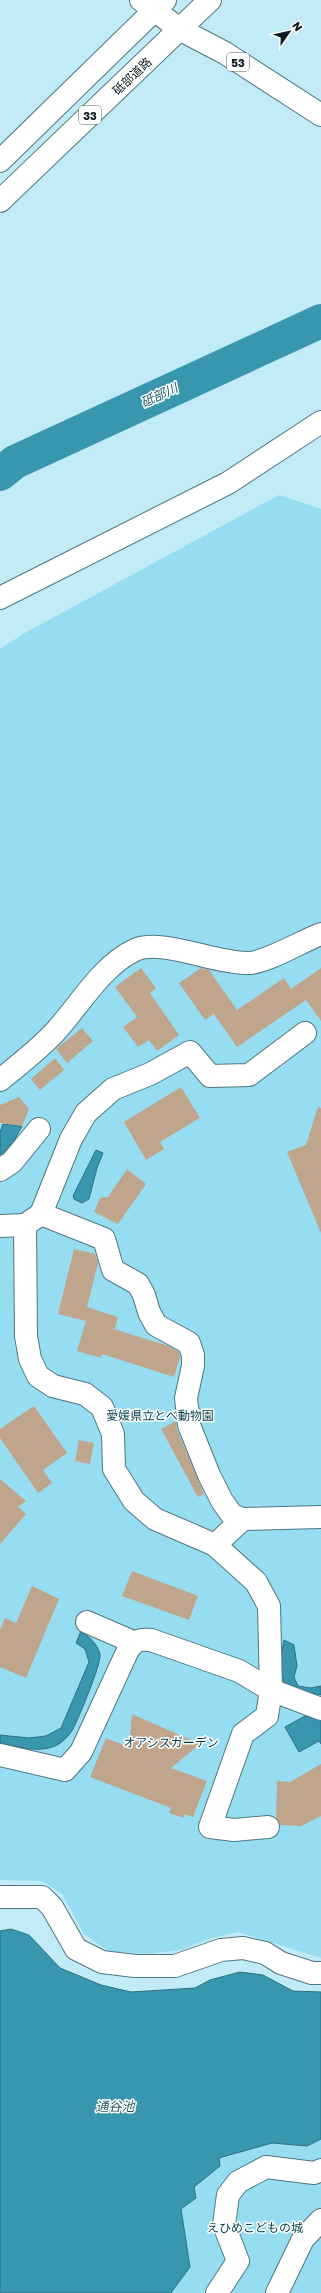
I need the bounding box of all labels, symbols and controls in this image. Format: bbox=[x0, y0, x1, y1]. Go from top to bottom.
north arrow bbox=[269, 12, 309, 52]
text: N bbox=[290, 19, 305, 33]
road number: 53 bbox=[227, 53, 249, 71]
street label: 砥部道路 bbox=[109, 54, 155, 98]
road number: 33 bbox=[79, 106, 101, 124]
water label: 砥部川 bbox=[138, 379, 182, 410]
park label: 愛媛県立とべ動物園 bbox=[106, 1408, 214, 1423]
park label: オアシスガーデン bbox=[123, 1735, 219, 1750]
water label: 通谷池 bbox=[95, 2098, 136, 2114]
park label: えひめこどもの城 bbox=[207, 2220, 303, 2235]

